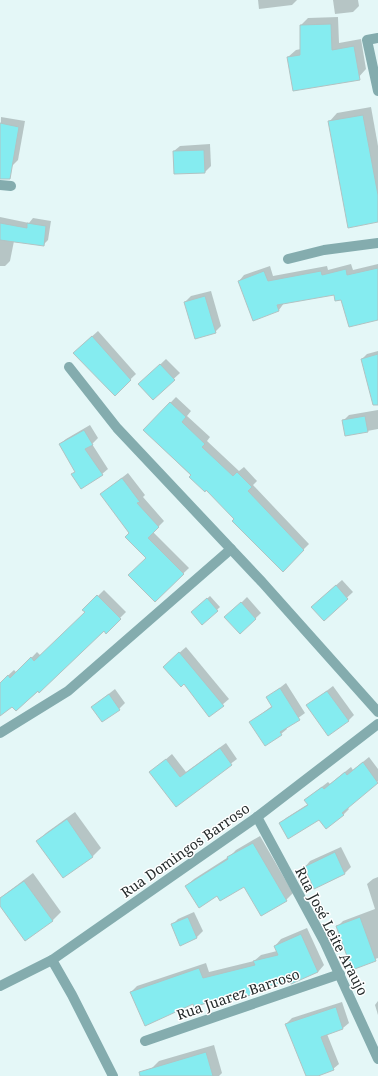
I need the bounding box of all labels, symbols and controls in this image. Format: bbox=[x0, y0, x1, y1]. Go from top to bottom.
street label: Rua Domingos Barroso bbox=[117, 798, 253, 902]
street label: Rua José Leite Araujo bbox=[291, 863, 373, 999]
street label: Rua Juarez Barroso bbox=[174, 964, 302, 1024]

